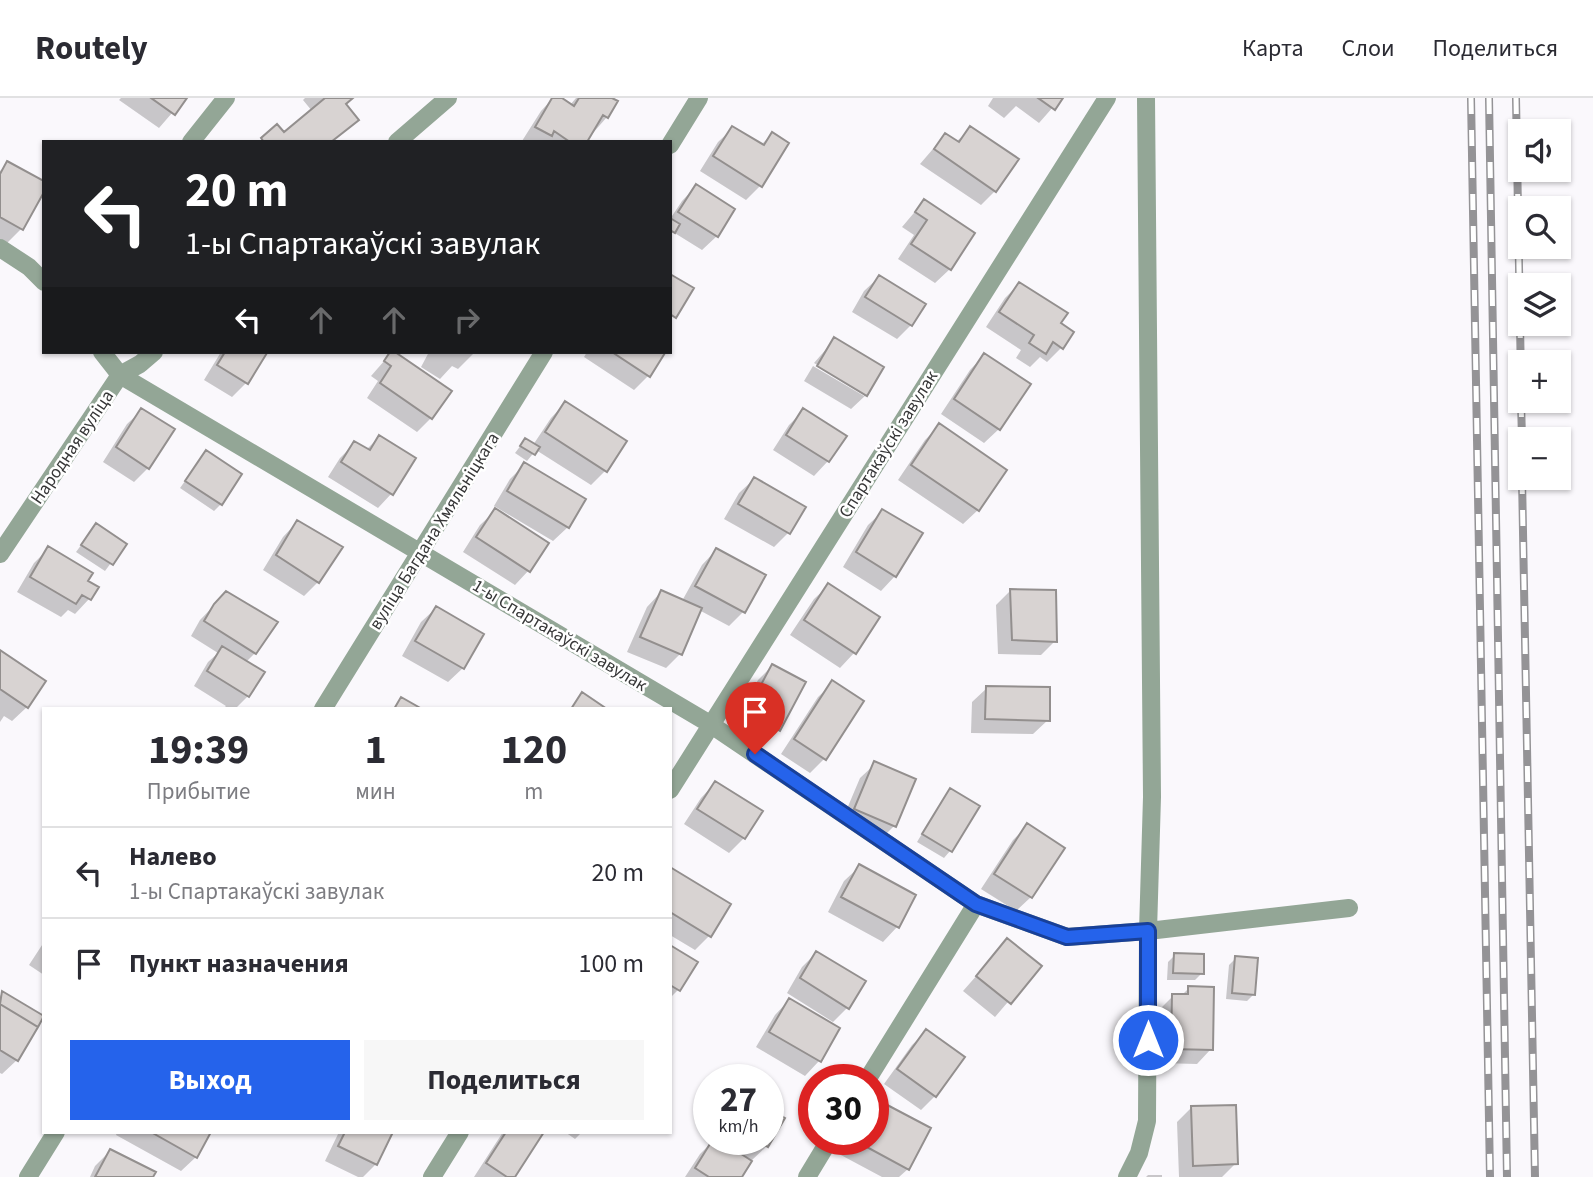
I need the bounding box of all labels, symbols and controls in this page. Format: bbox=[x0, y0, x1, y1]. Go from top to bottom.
text: Routely bbox=[35, 25, 148, 72]
text: Карта bbox=[1242, 31, 1304, 66]
text: Слои bbox=[1342, 31, 1395, 66]
text: Поделиться bbox=[1433, 31, 1558, 66]
map controls bbox=[1508, 119, 1571, 490]
button: sound bbox=[1508, 119, 1571, 182]
text: 20 m bbox=[185, 156, 289, 226]
icon: left bbox=[70, 168, 161, 259]
button: search bbox=[1508, 196, 1571, 259]
text: 1-ы Спартакаўскі завулак bbox=[185, 221, 540, 267]
button: layers bbox=[1508, 273, 1571, 336]
icon: left bbox=[229, 301, 267, 339]
icon: ahead bbox=[302, 301, 340, 339]
icon: ahead bbox=[375, 301, 413, 339]
icon: right bbox=[448, 301, 486, 339]
button: + bbox=[1508, 350, 1571, 413]
street label: Спартакаўскі завулак bbox=[833, 366, 944, 523]
street label: Народная вуліца bbox=[25, 385, 120, 509]
button: − bbox=[1508, 427, 1571, 490]
street label: вуліца Багдана Хмяльніцкага bbox=[363, 428, 505, 635]
street label: 1-ы Спартакаўскі завулак bbox=[468, 573, 652, 698]
pin bbox=[725, 682, 785, 754]
icon: arrive bbox=[736, 693, 774, 731]
text: 19:39 bbox=[148, 720, 249, 780]
text: 1 bbox=[364, 720, 387, 780]
text: 120 bbox=[501, 720, 567, 780]
text: Прибытие bbox=[147, 775, 250, 808]
text: мин bbox=[355, 775, 396, 808]
text: m bbox=[524, 775, 543, 808]
text: Налево bbox=[129, 838, 217, 875]
icon: left bbox=[70, 854, 108, 892]
text: 20 m bbox=[591, 854, 644, 891]
text: 1-ы Спартакаўскі завулак bbox=[129, 875, 384, 908]
icon: arrive bbox=[70, 945, 108, 983]
text: Пункт назначения bbox=[129, 945, 349, 982]
text: 100 m bbox=[578, 945, 644, 982]
position arrow bbox=[1111, 1003, 1185, 1077]
button: Выход bbox=[70, 1040, 350, 1120]
button: Поделиться bbox=[364, 1040, 644, 1120]
speed limit sign: 30 bbox=[798, 1064, 889, 1155]
text: 27 bbox=[720, 1075, 757, 1125]
text: km/h bbox=[719, 1114, 758, 1139]

